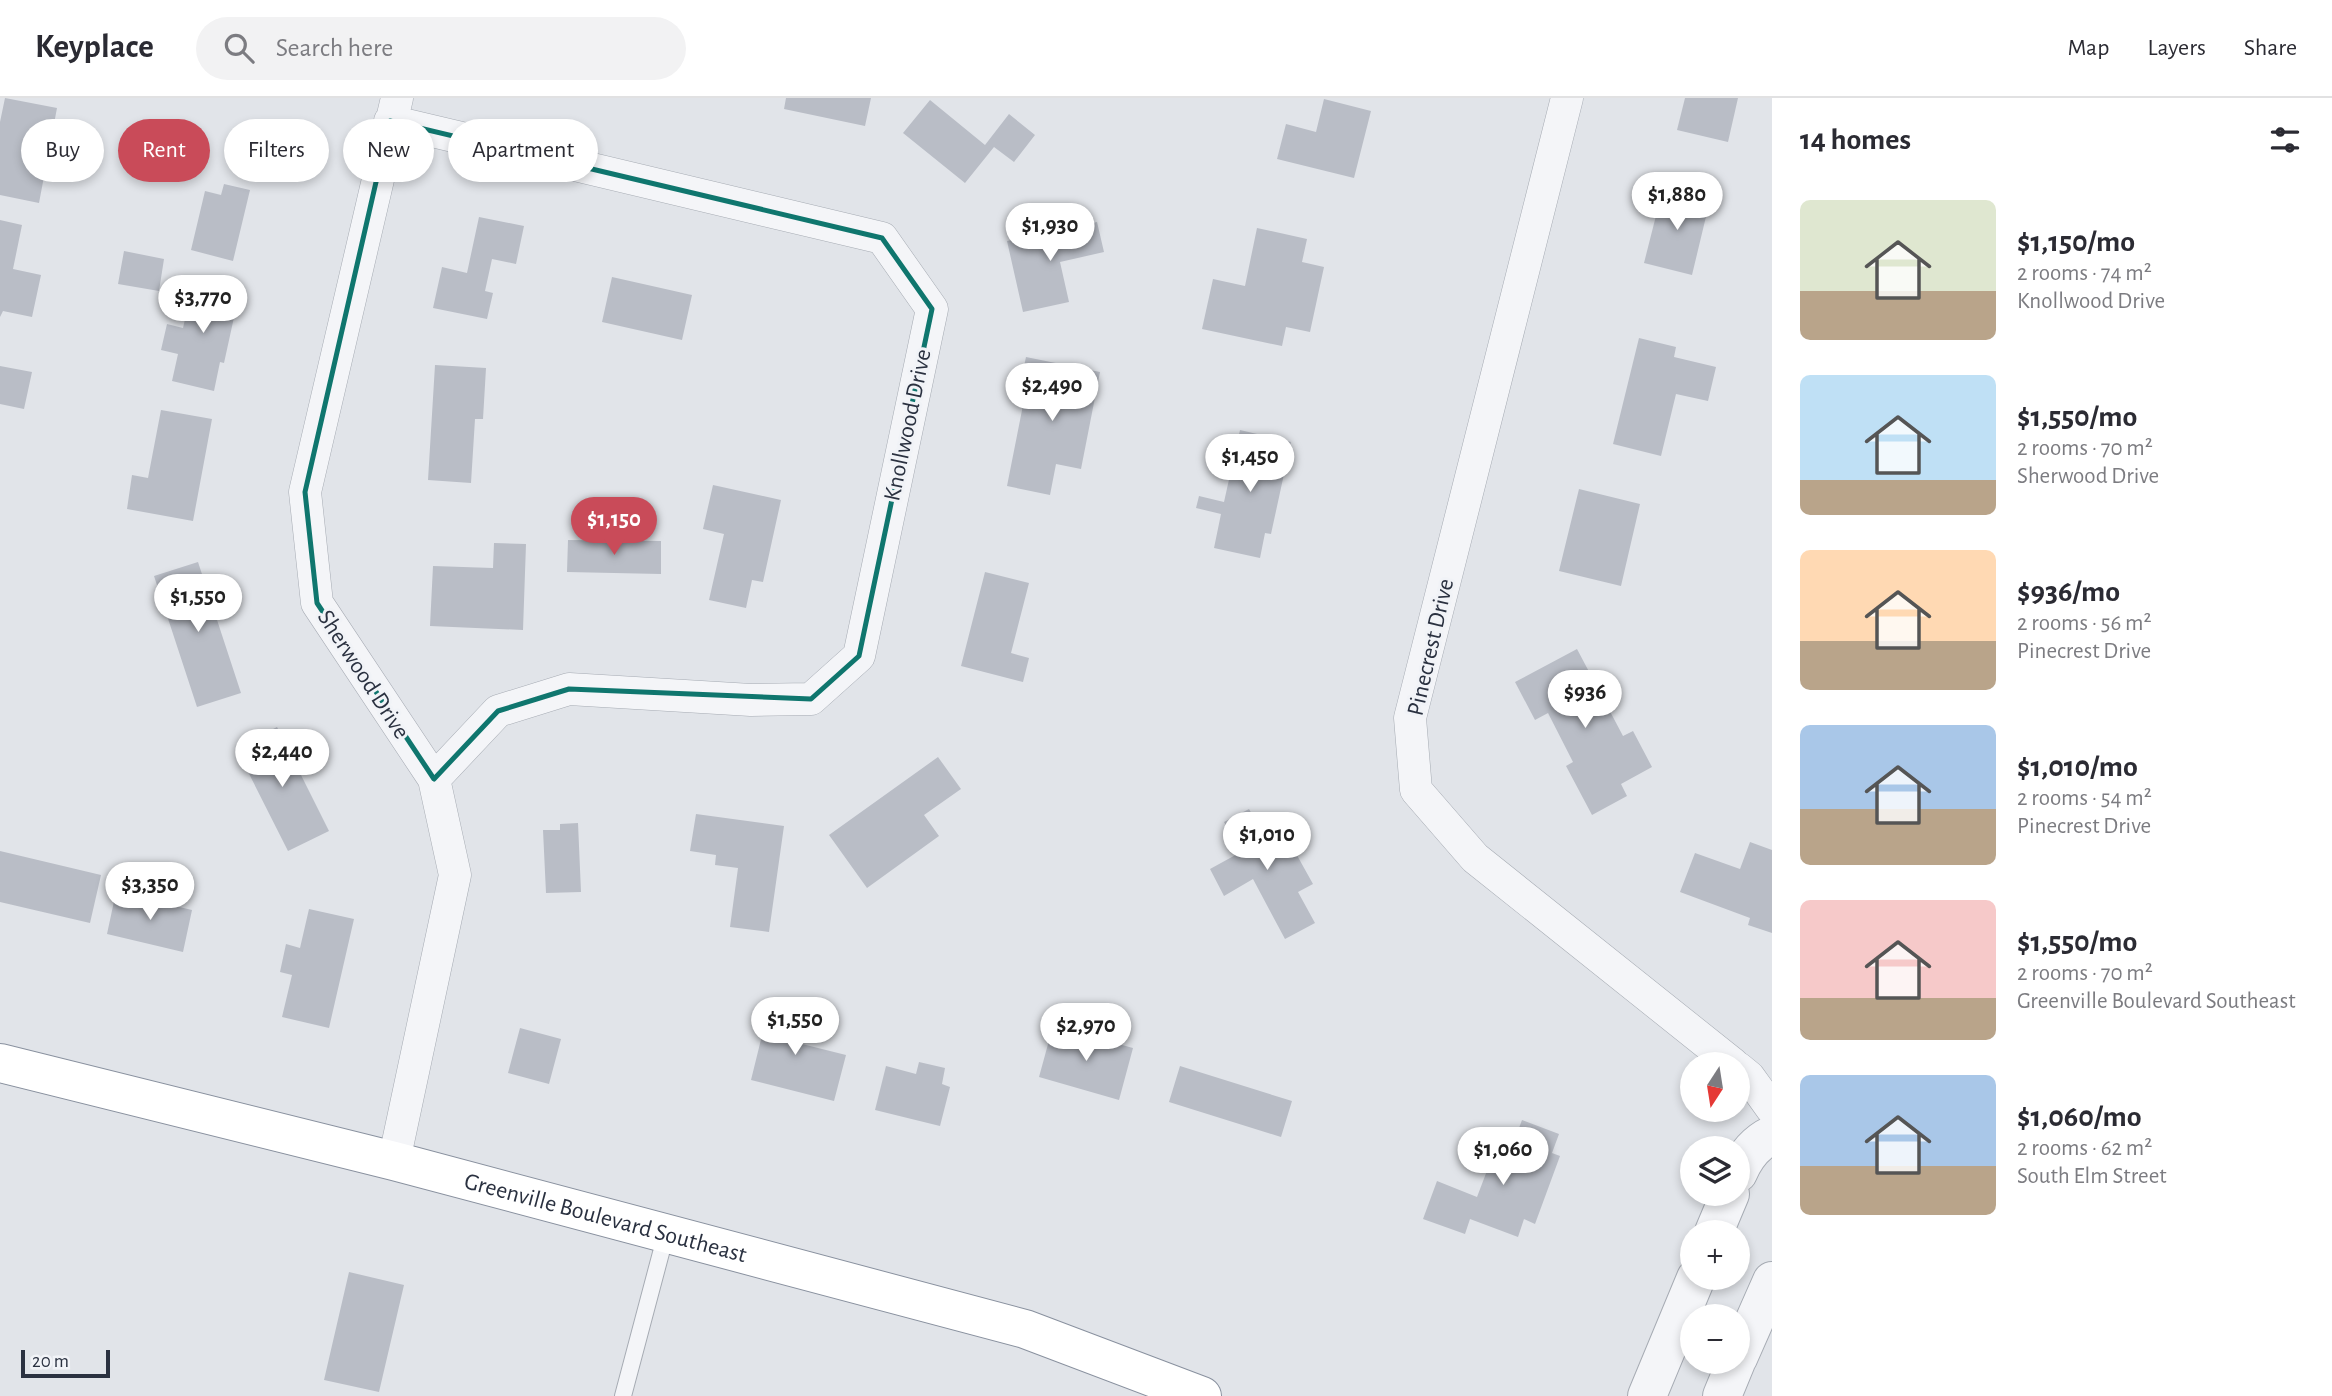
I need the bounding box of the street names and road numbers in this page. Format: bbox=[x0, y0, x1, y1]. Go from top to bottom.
street label: Knollwood Drive bbox=[880, 347, 936, 503]
street label: Pinecrest Drive bbox=[1404, 576, 1458, 718]
street label: Sherwood Drive bbox=[313, 606, 414, 743]
street label: Greenville Boulevard Southeast bbox=[462, 1169, 749, 1267]

